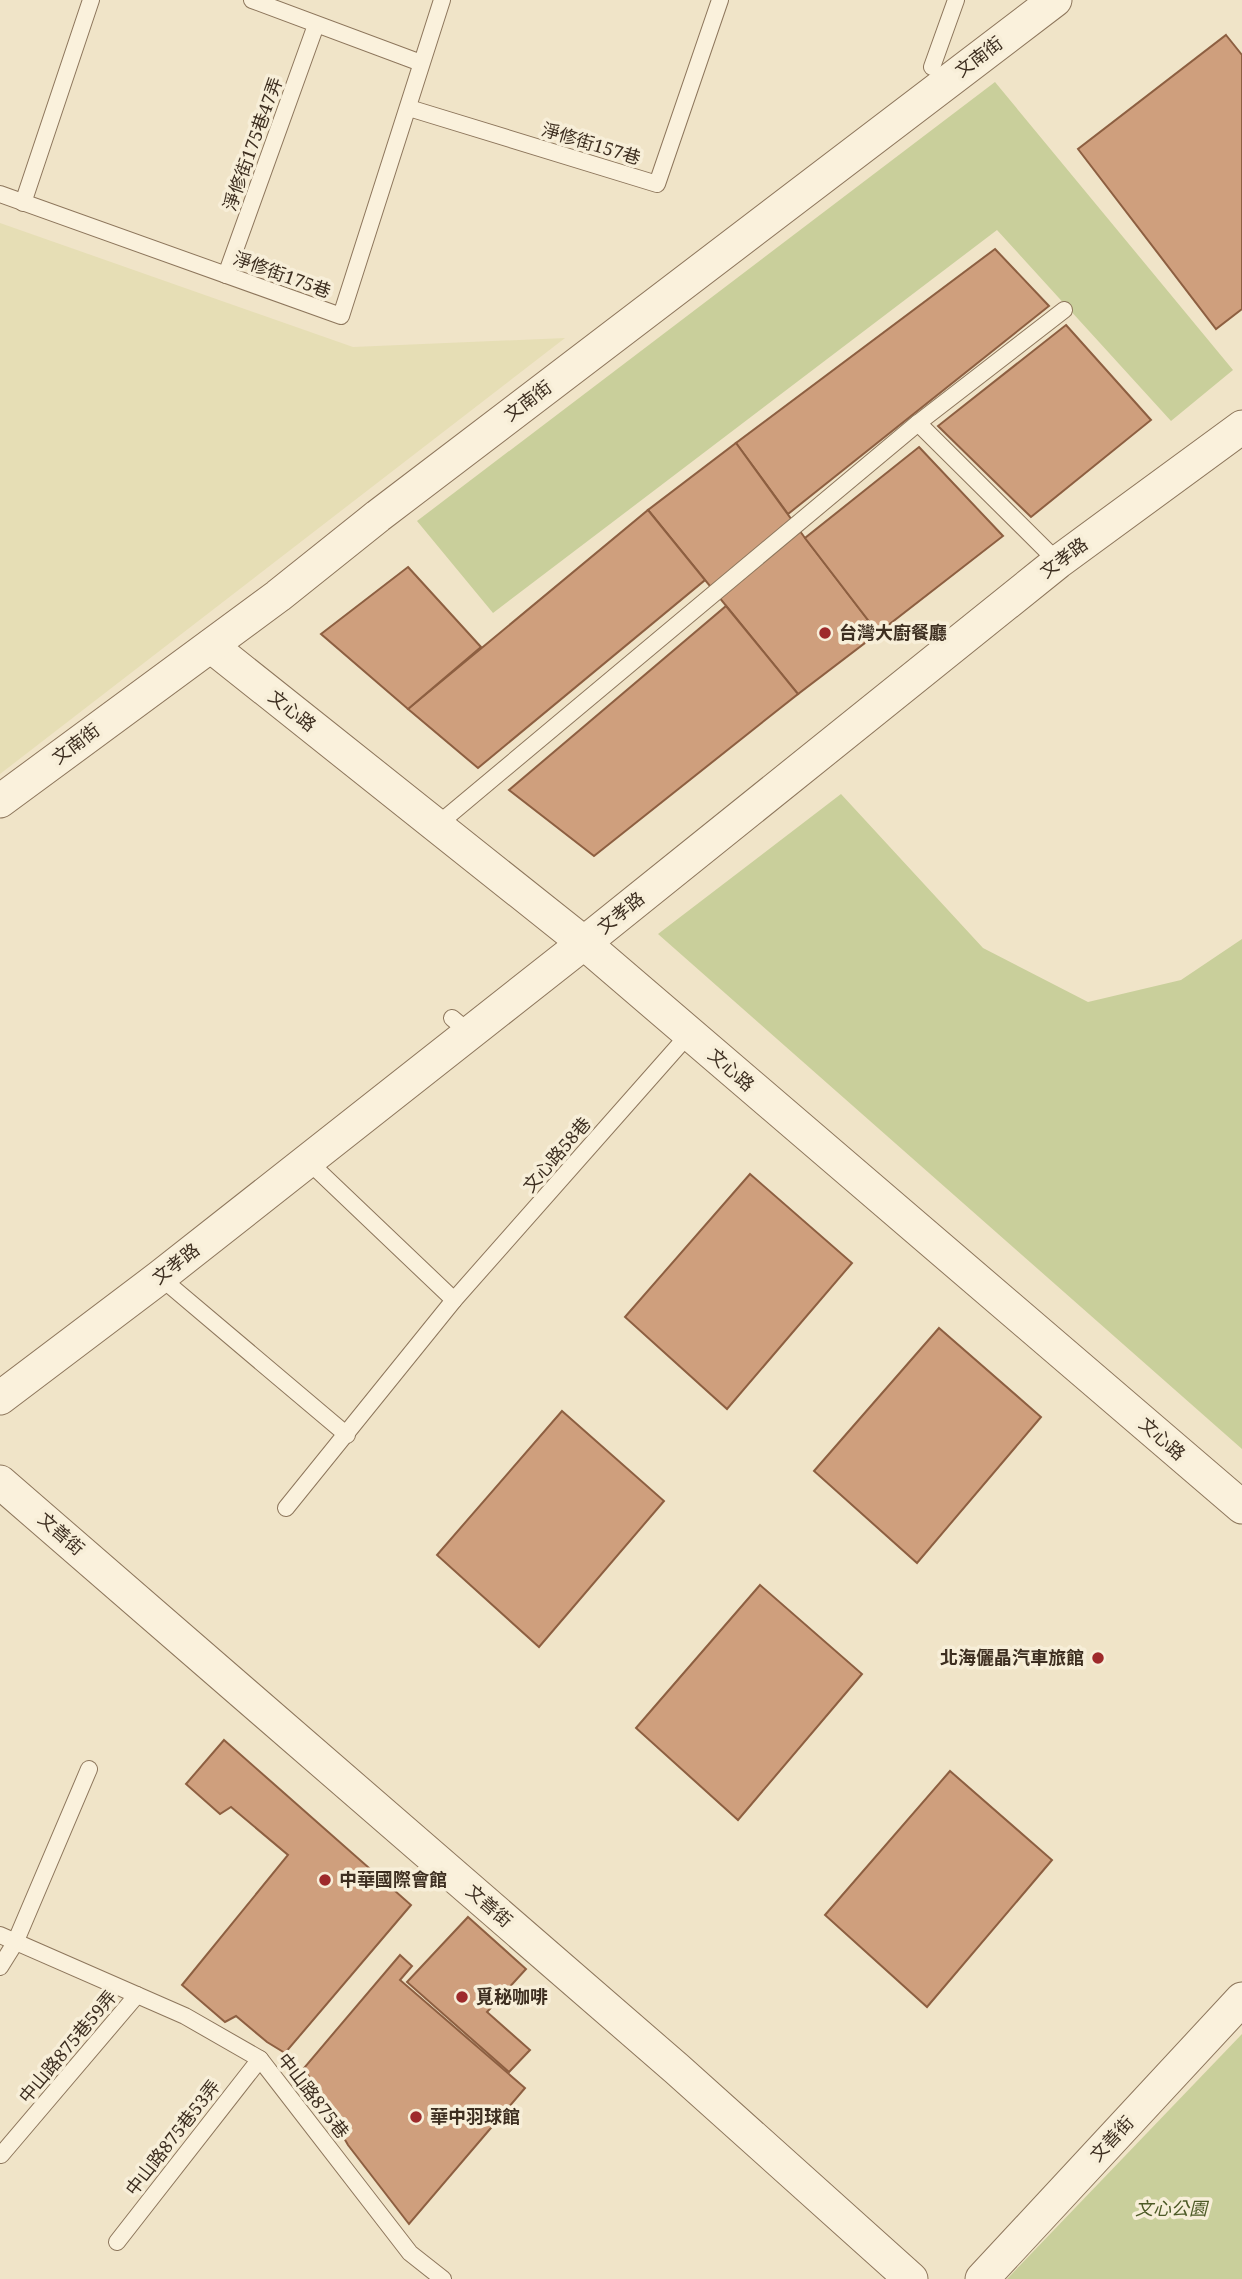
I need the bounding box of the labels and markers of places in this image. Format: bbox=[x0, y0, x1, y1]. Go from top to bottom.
place label: 台灣大廚餐廳 bbox=[839, 620, 947, 644]
marker: 台灣大廚餐廳 bbox=[817, 625, 833, 641]
place label: 北海儷晶汽車旅館 bbox=[940, 1645, 1084, 1669]
marker: 北海儷晶汽車旅館 bbox=[1090, 1650, 1106, 1666]
place label: 中華國際會館 bbox=[339, 1867, 447, 1891]
marker: 中華國際會館 bbox=[317, 1872, 333, 1888]
place label: 覓秘咖啡 bbox=[476, 1984, 548, 2008]
marker: 覓秘咖啡 bbox=[454, 1989, 470, 2005]
place label: 華中羽球館 bbox=[430, 2104, 520, 2128]
marker: 華中羽球館 bbox=[408, 2109, 424, 2125]

